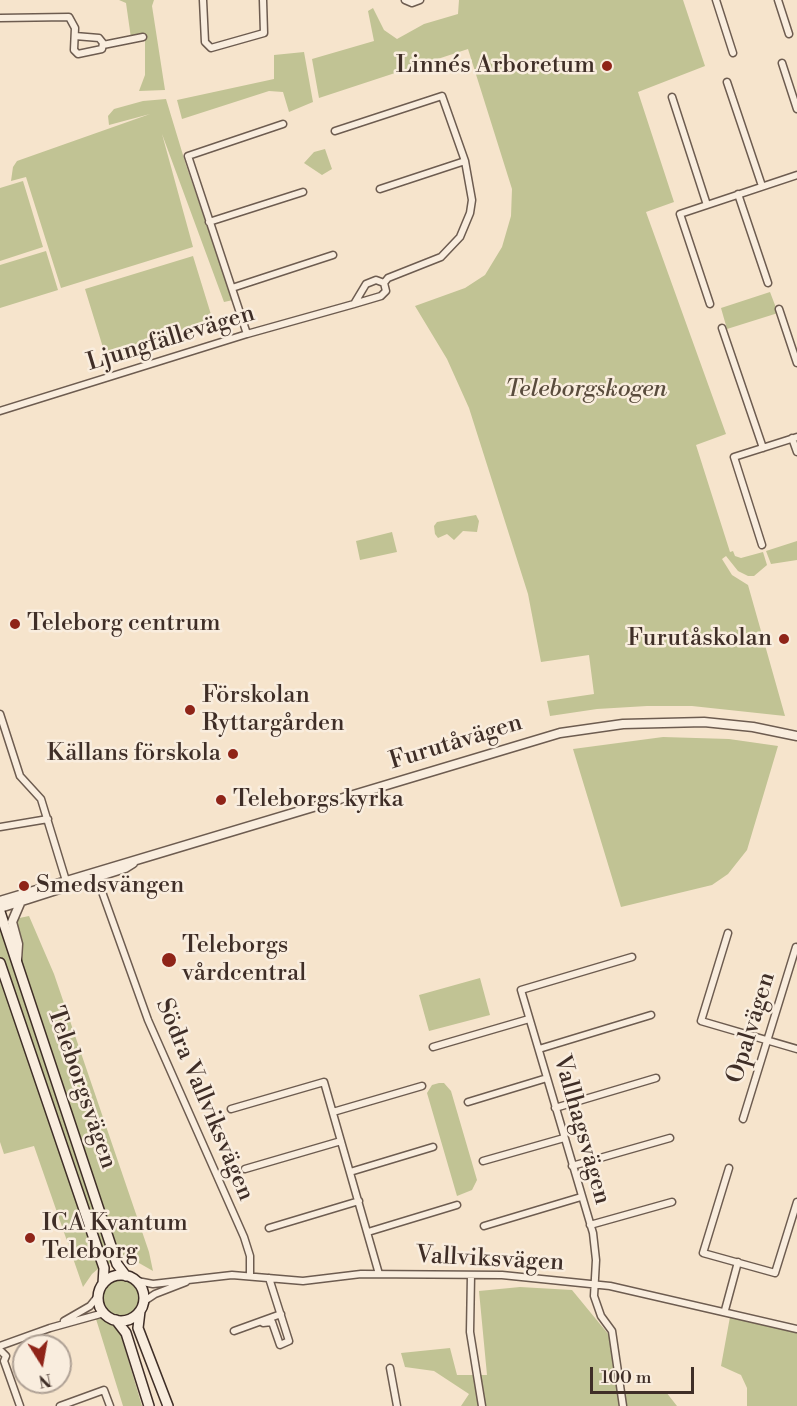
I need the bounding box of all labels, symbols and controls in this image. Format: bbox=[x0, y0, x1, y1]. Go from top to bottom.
place label: Linnés Arboretum bbox=[396, 52, 595, 80]
marker: Linnés Arboretum bbox=[600, 59, 614, 73]
street label: Ljungfällevägen bbox=[84, 300, 258, 378]
park label: Teleborgskogen bbox=[505, 376, 667, 404]
place label: Teleborg centrum bbox=[27, 610, 221, 638]
marker: Teleborg centrum bbox=[8, 617, 22, 631]
place label: Furutåskolan bbox=[627, 625, 772, 653]
marker: Furutåskolan bbox=[777, 632, 791, 646]
place label: Förskolan Ryttargården bbox=[202, 682, 344, 738]
marker: Förskolan Ryttargården bbox=[183, 703, 197, 717]
street label: Furutåvägen bbox=[386, 709, 526, 777]
place label: Källans förskola bbox=[47, 740, 221, 768]
marker: Källans förskola bbox=[226, 747, 240, 761]
place label: Teleborgs kyrka bbox=[233, 786, 404, 814]
marker: Teleborgs kyrka bbox=[214, 793, 228, 807]
place label: Smedsvängen bbox=[36, 872, 184, 900]
marker: Smedsvängen bbox=[17, 879, 31, 893]
place label: Teleborgs vårdcentral bbox=[182, 932, 306, 988]
marker: Teleborgs vårdcentral bbox=[160, 951, 178, 969]
street label: Opalvägen bbox=[721, 969, 783, 1087]
street label: Södra Vallviksvägen bbox=[148, 995, 260, 1205]
street label: Teleborgsvägen bbox=[40, 1003, 122, 1173]
street label: Vallhagsvägen bbox=[546, 1052, 616, 1208]
place label: ICA Kvantum Teleborg bbox=[42, 1210, 188, 1266]
marker: ICA Kvantum Teleborg bbox=[23, 1231, 37, 1245]
street label: Vallviksvägen bbox=[415, 1242, 565, 1278]
north arrow bbox=[12, 1334, 72, 1394]
scale bar bbox=[593, 1355, 696, 1393]
text: 100 m bbox=[601, 1366, 652, 1389]
text: N bbox=[37, 1369, 53, 1391]

